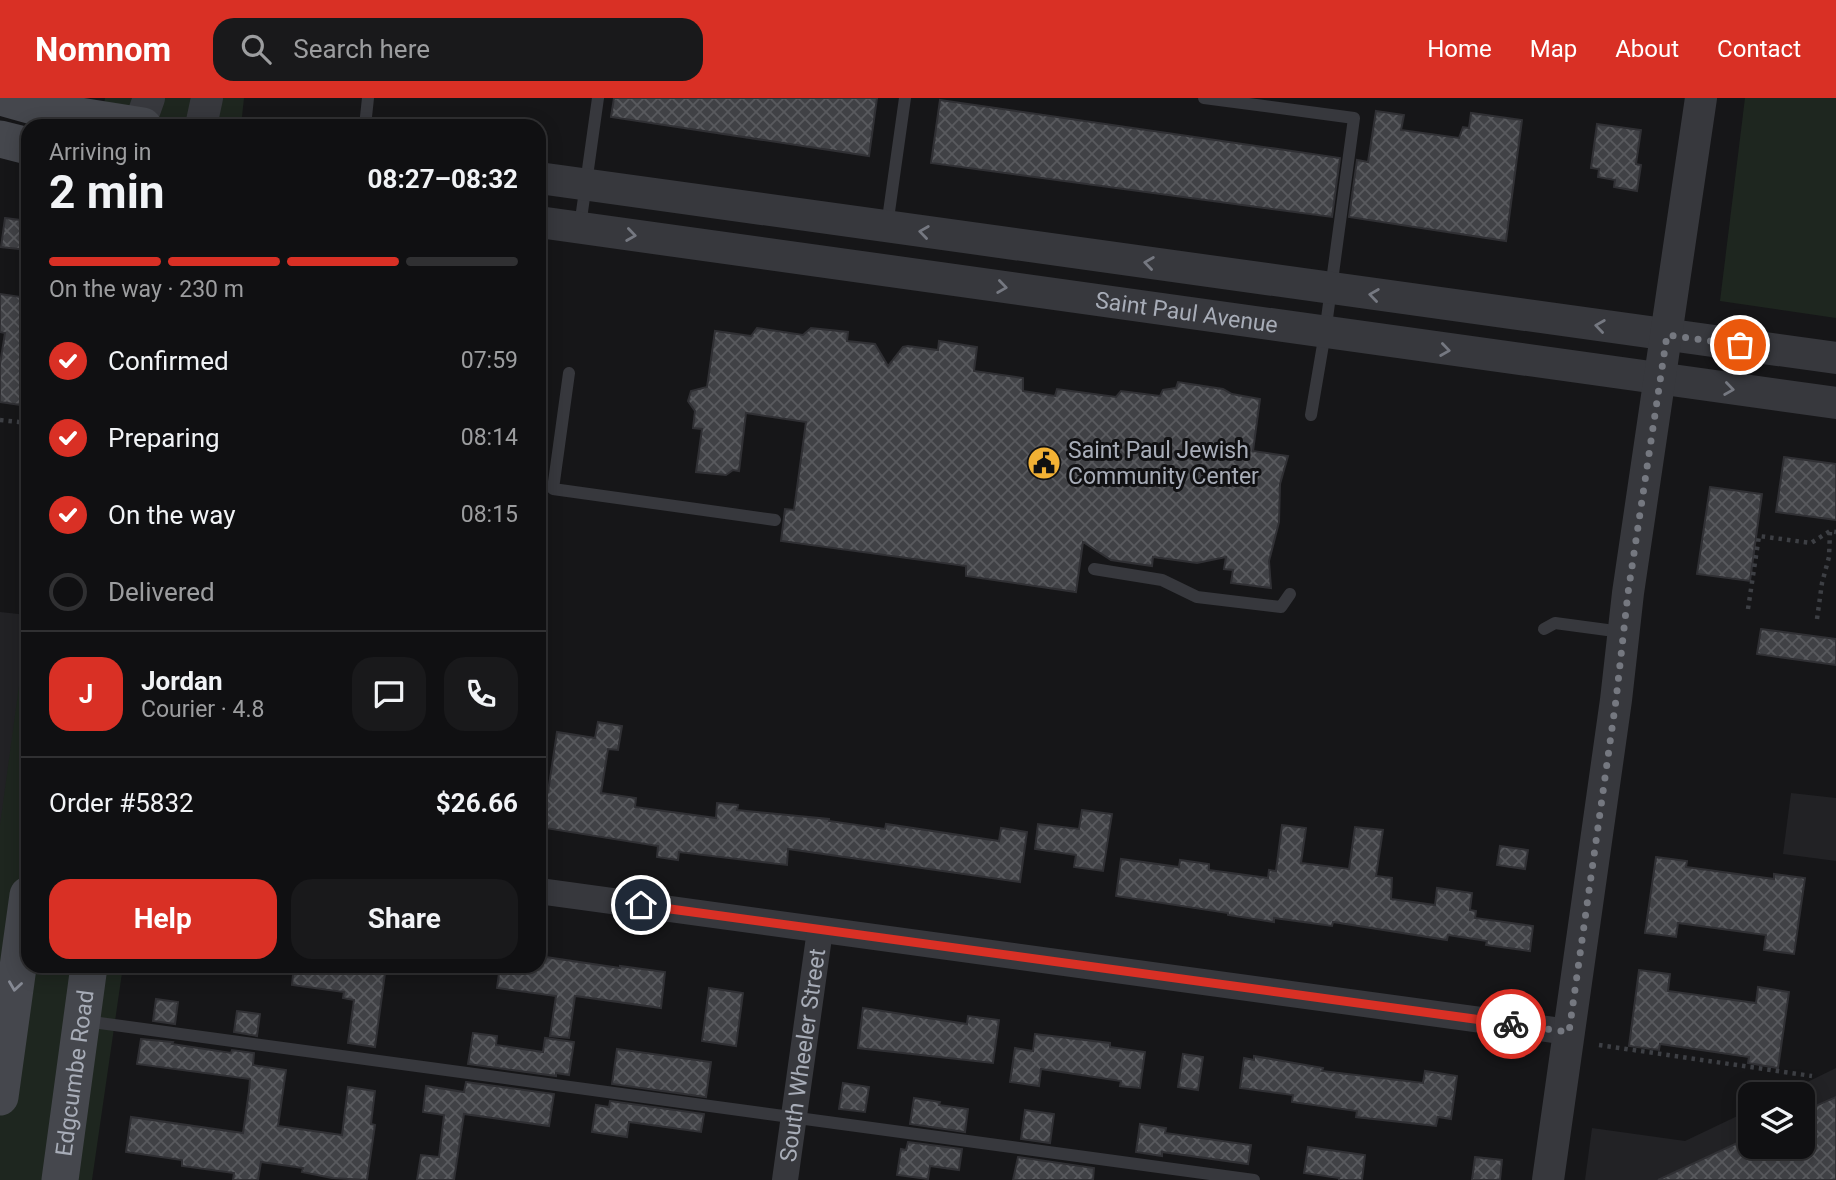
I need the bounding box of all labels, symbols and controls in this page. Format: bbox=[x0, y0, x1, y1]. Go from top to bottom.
search box bbox=[213, 18, 703, 81]
text: Nomnom bbox=[35, 30, 171, 69]
icon: search bbox=[237, 30, 275, 68]
text: Search here bbox=[293, 34, 430, 64]
text: Home bbox=[1427, 35, 1492, 63]
text: Map bbox=[1530, 35, 1577, 63]
text: About bbox=[1615, 35, 1679, 63]
text: Contact bbox=[1717, 35, 1801, 63]
text: Arriving in bbox=[49, 139, 152, 166]
text: 08:27–08:32 bbox=[368, 164, 518, 194]
text: 2 min bbox=[49, 165, 165, 219]
one-way arrow bbox=[918, 224, 929, 239]
one-way arrow bbox=[625, 227, 637, 242]
one-way arrow bbox=[1143, 256, 1155, 271]
text: On the way · 230 m bbox=[49, 276, 244, 303]
one-way arrow bbox=[996, 280, 1008, 295]
street label: Saint Paul Avenue bbox=[1094, 287, 1280, 339]
one-way arrow bbox=[1368, 287, 1380, 302]
pin bbox=[1710, 315, 1770, 375]
one-way arrow bbox=[1594, 319, 1605, 334]
icon: bag bbox=[1721, 326, 1759, 364]
icon: check bbox=[49, 342, 87, 380]
one-way arrow bbox=[1439, 342, 1451, 357]
text: Confirmed bbox=[108, 346, 229, 376]
text: 07:59 bbox=[461, 347, 518, 374]
one-way arrow bbox=[1723, 381, 1734, 396]
icon: check bbox=[49, 419, 87, 457]
text: Preparing bbox=[108, 423, 220, 453]
text: 08:14 bbox=[461, 424, 518, 451]
place label: Saint Paul Jewish Community Center bbox=[1068, 437, 1259, 490]
public building icon: Saint Paul Jewish Community Center bbox=[1025, 444, 1063, 482]
icon: check bbox=[49, 496, 87, 534]
text: On the way bbox=[108, 500, 236, 530]
text: 08:15 bbox=[461, 501, 518, 528]
text: Delivered bbox=[108, 577, 215, 607]
button: chat bbox=[352, 657, 426, 731]
button: phone bbox=[444, 657, 518, 731]
text: Jordan bbox=[141, 666, 223, 696]
text: J bbox=[79, 679, 93, 709]
text: Courier · 4.8 bbox=[141, 696, 264, 723]
text: Order #5832 bbox=[49, 788, 194, 818]
text: $26.66 bbox=[436, 788, 518, 818]
pin bbox=[611, 875, 671, 935]
button: Help bbox=[49, 879, 277, 959]
button: Share bbox=[291, 879, 518, 959]
icon: home bbox=[622, 886, 660, 924]
street label: South Wheeler Street bbox=[775, 947, 831, 1164]
one-way arrow bbox=[8, 981, 23, 992]
street label: Edgcumbe Road bbox=[50, 988, 100, 1158]
courier bbox=[1476, 989, 1546, 1059]
icon: bike bbox=[1492, 1005, 1530, 1043]
map controls bbox=[1738, 1082, 1815, 1159]
button: layers bbox=[1738, 1082, 1815, 1159]

